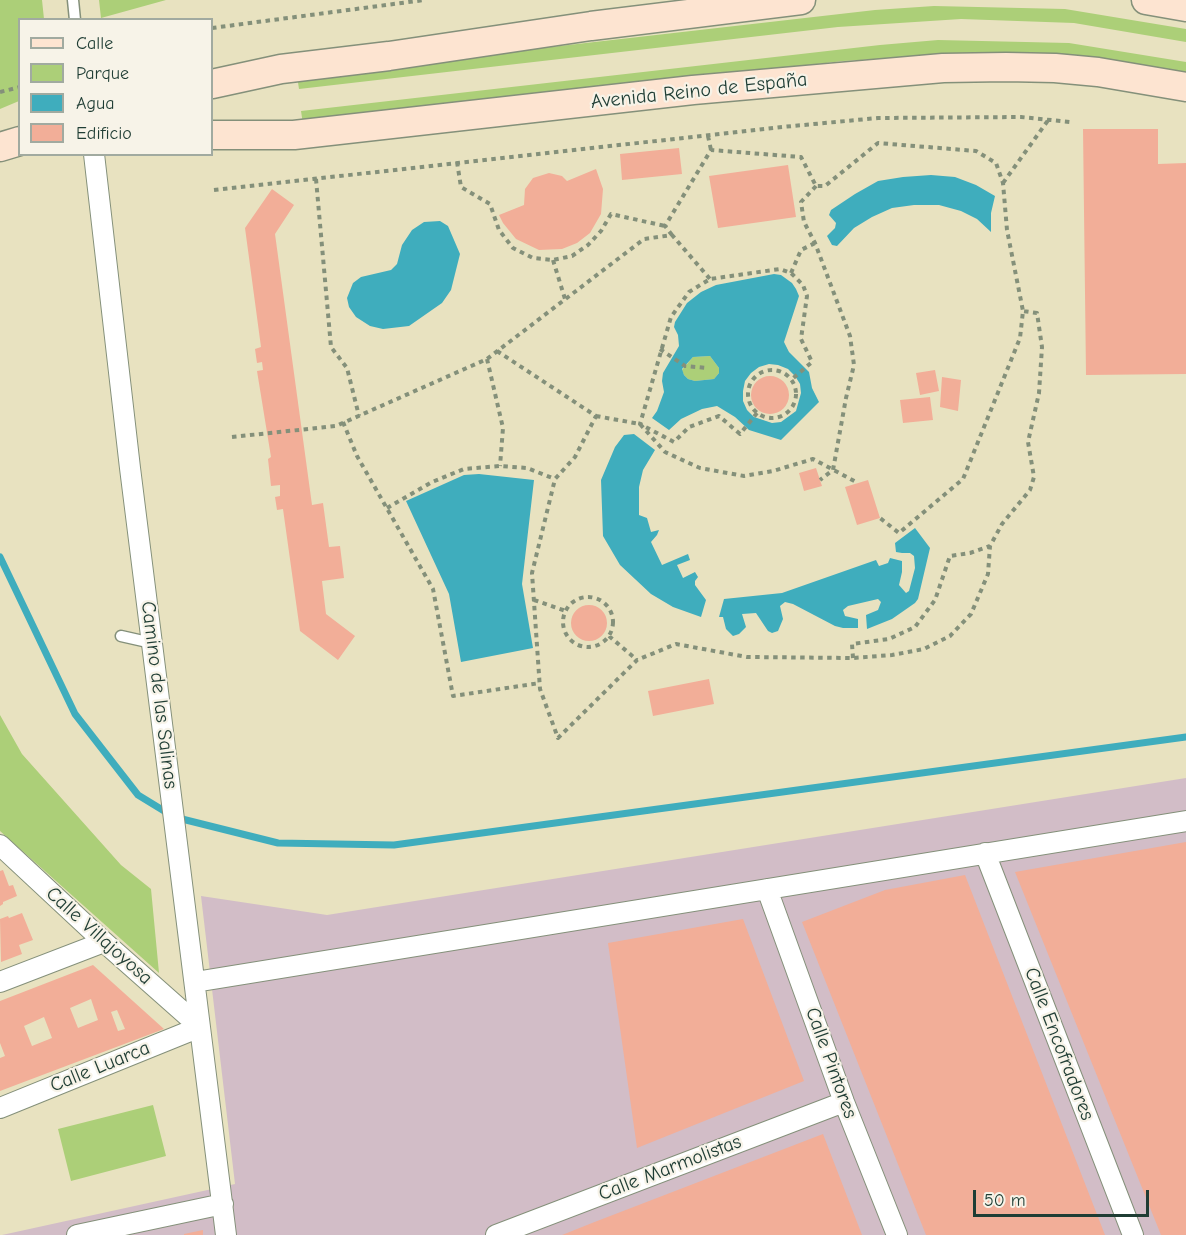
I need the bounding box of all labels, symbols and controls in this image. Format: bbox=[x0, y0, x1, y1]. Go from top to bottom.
legend bbox=[18, 18, 213, 156]
text: Calle bbox=[76, 33, 113, 54]
text: Parque bbox=[76, 63, 129, 84]
street label: Avenida Reino de España bbox=[590, 68, 808, 114]
text: Agua bbox=[76, 93, 114, 114]
text: Edificio bbox=[76, 123, 132, 144]
street label: Camino de las Salinas bbox=[136, 600, 182, 790]
street label: Calle Villajoyosa bbox=[41, 882, 157, 990]
street label: Calle Encofradores bbox=[1019, 964, 1099, 1124]
street label: Calle Pintores bbox=[800, 1004, 862, 1122]
street label: Calle Luarca bbox=[47, 1036, 153, 1098]
street label: Calle Marmolistas bbox=[595, 1130, 745, 1206]
scale bar bbox=[976, 1178, 1152, 1216]
text: 50 m bbox=[984, 1190, 1026, 1211]

